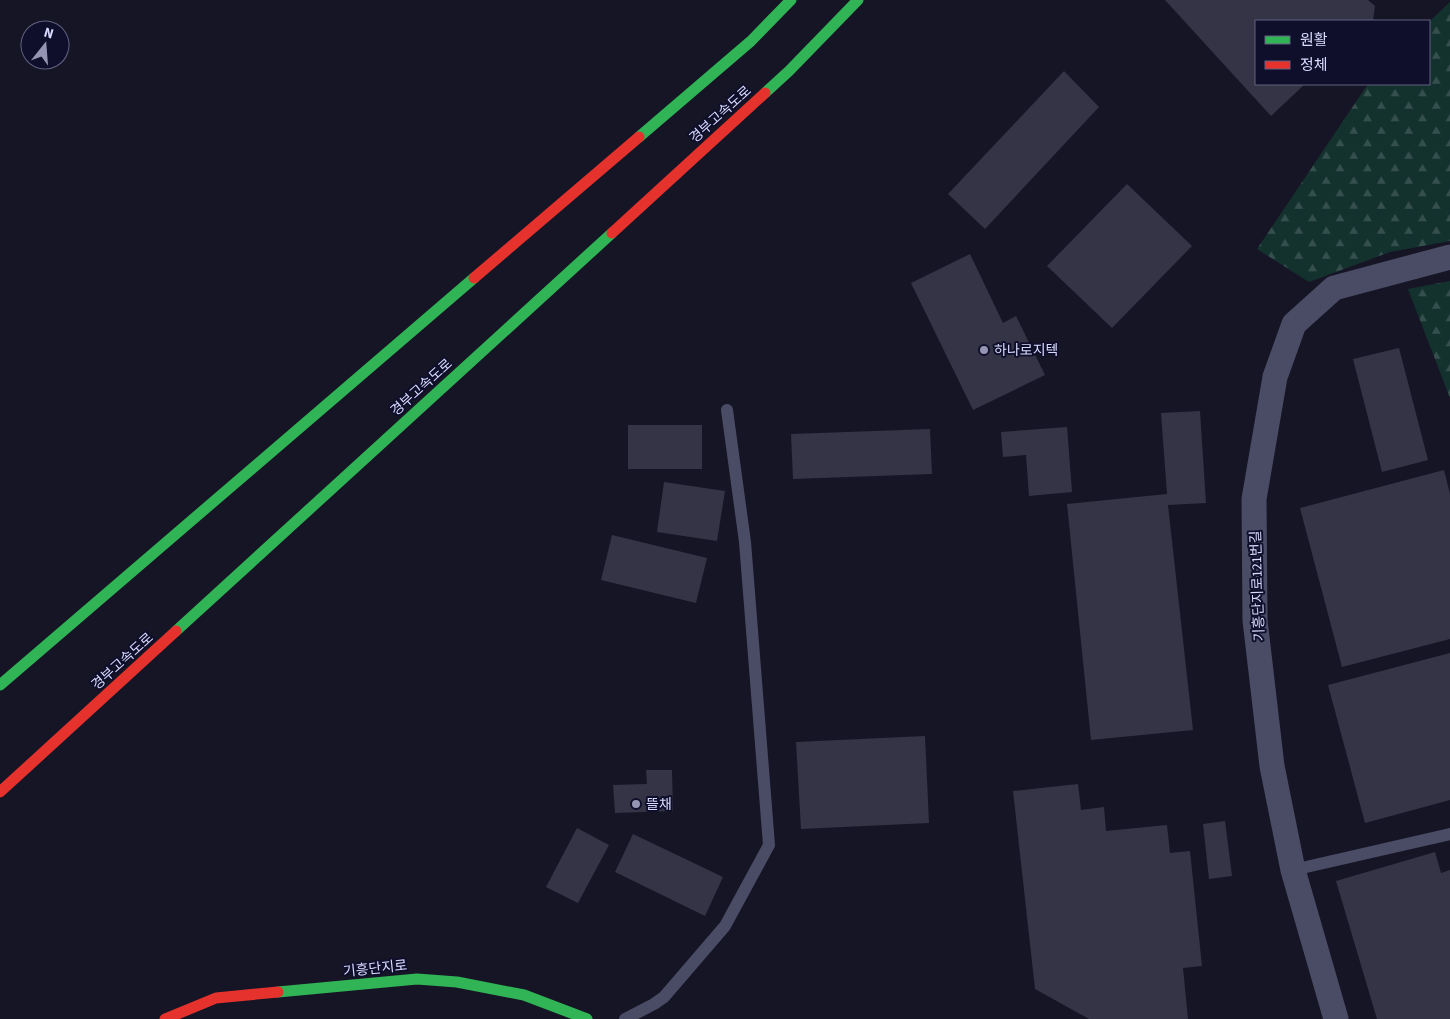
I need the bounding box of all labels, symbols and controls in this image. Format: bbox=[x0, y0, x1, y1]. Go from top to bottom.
north arrow bbox=[20, 20, 70, 70]
legend bbox=[1255, 20, 1430, 85]
text: N bbox=[41, 23, 56, 44]
text: 원활 bbox=[1300, 30, 1328, 51]
text: 정체 bbox=[1300, 55, 1328, 76]
street label: 경부고속도로 bbox=[685, 81, 756, 148]
place label: 하나로지텍 bbox=[994, 341, 1058, 361]
marker: 하나로지텍 bbox=[978, 344, 990, 356]
street label: 경부고속도로 bbox=[386, 354, 457, 421]
street label: 기흥단지로121번길 bbox=[1246, 530, 1270, 642]
street label: 경부고속도로 bbox=[87, 628, 158, 695]
place label: 뜰채 bbox=[646, 795, 672, 815]
marker: 뜰채 bbox=[630, 798, 642, 810]
street label: 기흥단지로 bbox=[342, 956, 408, 982]

